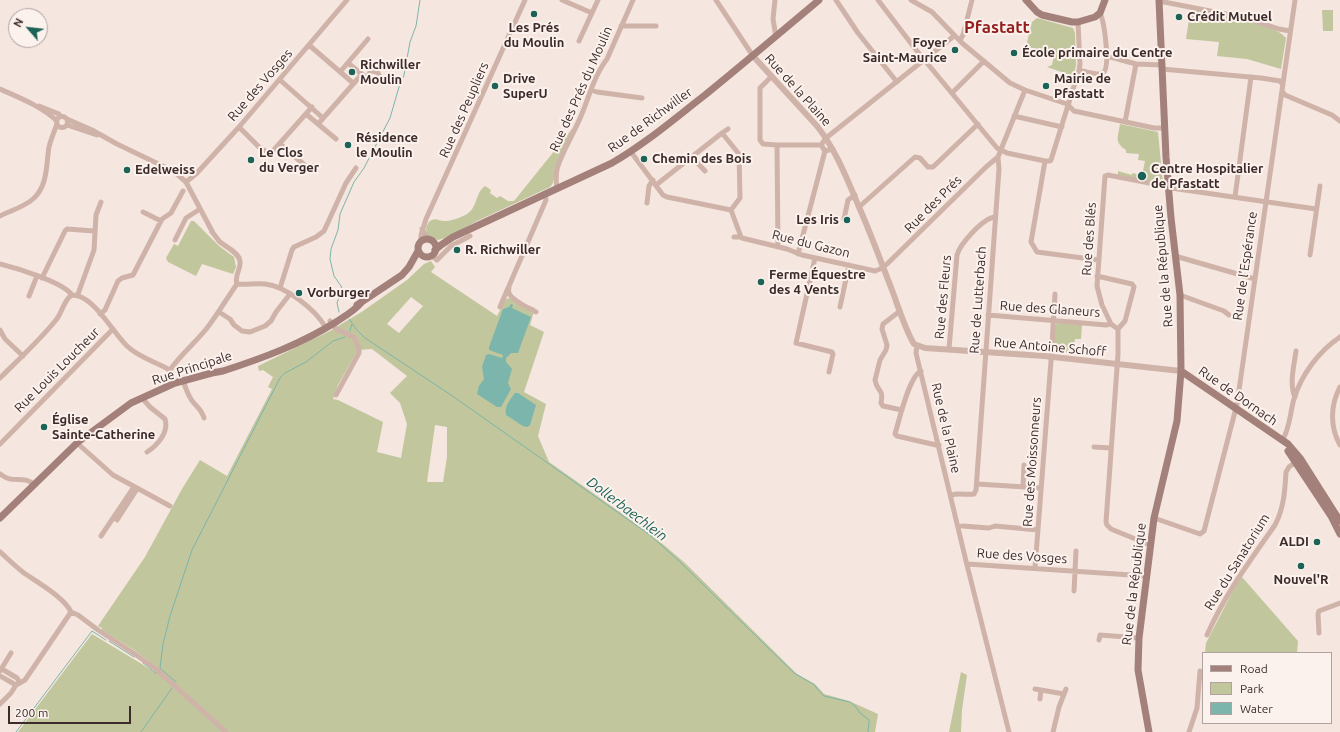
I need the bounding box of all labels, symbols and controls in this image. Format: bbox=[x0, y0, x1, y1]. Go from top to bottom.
north arrow bbox=[8, 8, 48, 48]
marker: Les Prés du Moulin bbox=[529, 9, 539, 19]
place label: Crédit Mutuel bbox=[1187, 9, 1272, 25]
marker: Crédit Mutuel bbox=[1174, 12, 1184, 22]
text: N bbox=[11, 16, 26, 29]
district label: Pfastatt bbox=[964, 17, 1030, 37]
place label: Les Prés du Moulin bbox=[504, 20, 564, 51]
street label: Rue des Prés du Moulin bbox=[546, 24, 616, 154]
place label: Foyer Saint-Maurice bbox=[863, 35, 947, 66]
marker: Foyer Saint-Maurice bbox=[950, 45, 960, 55]
place label: École primaire du Centre bbox=[1022, 45, 1173, 61]
street label: Rue des Vosges bbox=[224, 46, 296, 124]
marker: École primaire du Centre bbox=[1009, 48, 1019, 58]
street label: Rue de la Plaine bbox=[761, 51, 835, 129]
place label: Richwiller Moulin bbox=[360, 57, 421, 88]
street label: Rue des Peupliers bbox=[436, 60, 492, 160]
marker: Richwiller Moulin bbox=[347, 67, 357, 77]
place label: Drive SuperU bbox=[503, 71, 548, 102]
place label: Mairie de Pfastatt bbox=[1054, 71, 1111, 102]
marker: Drive SuperU bbox=[490, 81, 500, 91]
marker: Mairie de Pfastatt bbox=[1041, 81, 1051, 91]
street label: Rue de Richwiller bbox=[605, 84, 695, 156]
place label: Résidence le Moulin bbox=[356, 130, 418, 161]
marker: Résidence le Moulin bbox=[343, 140, 353, 150]
place label: Le Clos du Verger bbox=[259, 145, 319, 176]
place label: Chemin des Bois bbox=[652, 151, 752, 167]
marker: Chemin des Bois bbox=[639, 154, 649, 164]
marker: Le Clos du Verger bbox=[246, 155, 256, 165]
place label: Centre Hospitalier de Pfastatt bbox=[1151, 161, 1263, 192]
place label: Edelweiss bbox=[135, 162, 195, 178]
marker: Edelweiss bbox=[122, 165, 132, 175]
marker: Centre Hospitalier de Pfastatt bbox=[1136, 170, 1148, 182]
street label: Rue des Prés bbox=[901, 172, 965, 236]
street label: Rue des Blés bbox=[1079, 202, 1099, 276]
street label: Rue de la République bbox=[1150, 204, 1176, 328]
street label: Rue de l'Espérance bbox=[1230, 211, 1260, 321]
place label: Les Iris bbox=[796, 212, 839, 228]
marker: Les Iris bbox=[842, 215, 852, 225]
street label: Rue du Gazon bbox=[770, 227, 852, 261]
place label: R. Richwiller bbox=[465, 242, 541, 258]
marker: R. Richwiller bbox=[452, 245, 462, 255]
street label: Rue de Lutterbach bbox=[966, 246, 990, 354]
street label: Rue des Fleurs bbox=[932, 254, 954, 340]
place label: Ferme Équestre des 4 Vents bbox=[769, 267, 866, 298]
marker: Ferme Équestre des 4 Vents bbox=[756, 277, 766, 287]
place label: Vorburger bbox=[307, 285, 370, 301]
marker: Vorburger bbox=[294, 288, 304, 298]
street label: Rue des Glaneurs bbox=[999, 298, 1101, 320]
street label: Rue Louis Loucheur bbox=[11, 324, 103, 416]
street label: Rue Antoine Schoff bbox=[993, 334, 1107, 360]
street label: Rue Principale bbox=[150, 348, 234, 388]
street label: Rue de Dornach bbox=[1196, 363, 1280, 429]
street label: Rue de la Plaine bbox=[928, 381, 964, 475]
street label: Rue des Moissonneurs bbox=[1020, 397, 1044, 527]
place label: Église Sainte-Catherine bbox=[52, 412, 155, 443]
marker: Église Sainte-Catherine bbox=[39, 422, 49, 432]
water label: Dollerbaechlein bbox=[583, 473, 671, 545]
street label: Rue du Sanatorium bbox=[1201, 511, 1273, 613]
street label: Rue de la République bbox=[1119, 522, 1149, 646]
place label: ALDI bbox=[1279, 534, 1309, 550]
marker: ALDI bbox=[1312, 537, 1322, 547]
street label: Rue des Vosges bbox=[976, 545, 1068, 567]
marker: Nouvel'R bbox=[1296, 561, 1306, 571]
place label: Nouvel'R bbox=[1274, 572, 1328, 588]
legend bbox=[1202, 652, 1332, 724]
text: Road bbox=[1240, 662, 1268, 675]
text: Park bbox=[1240, 682, 1264, 695]
scale bar bbox=[10, 698, 133, 724]
text: Water bbox=[1240, 702, 1273, 715]
text: 200 m bbox=[15, 706, 48, 719]

